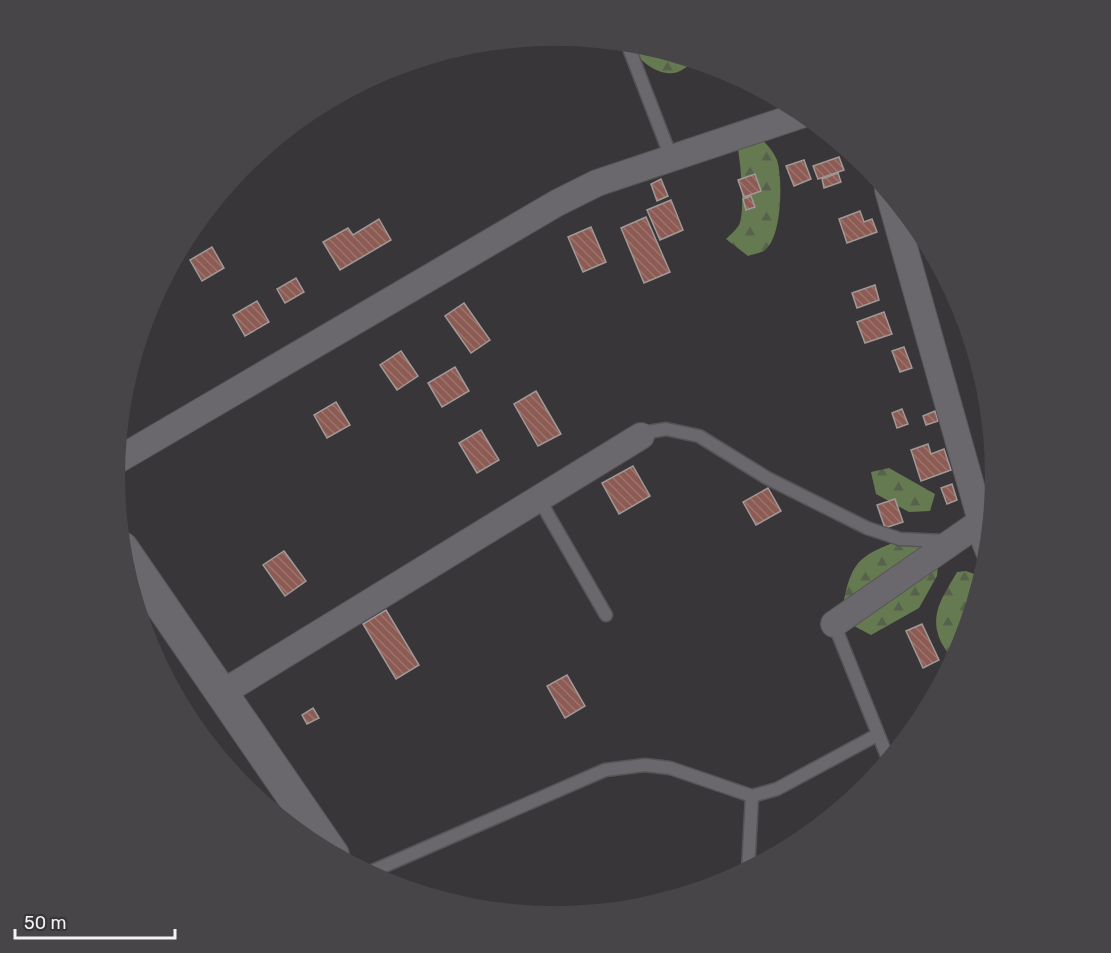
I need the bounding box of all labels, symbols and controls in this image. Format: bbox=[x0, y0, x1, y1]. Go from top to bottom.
scale bar bbox=[15, 902, 176, 940]
text: 50 m bbox=[24, 912, 67, 934]

